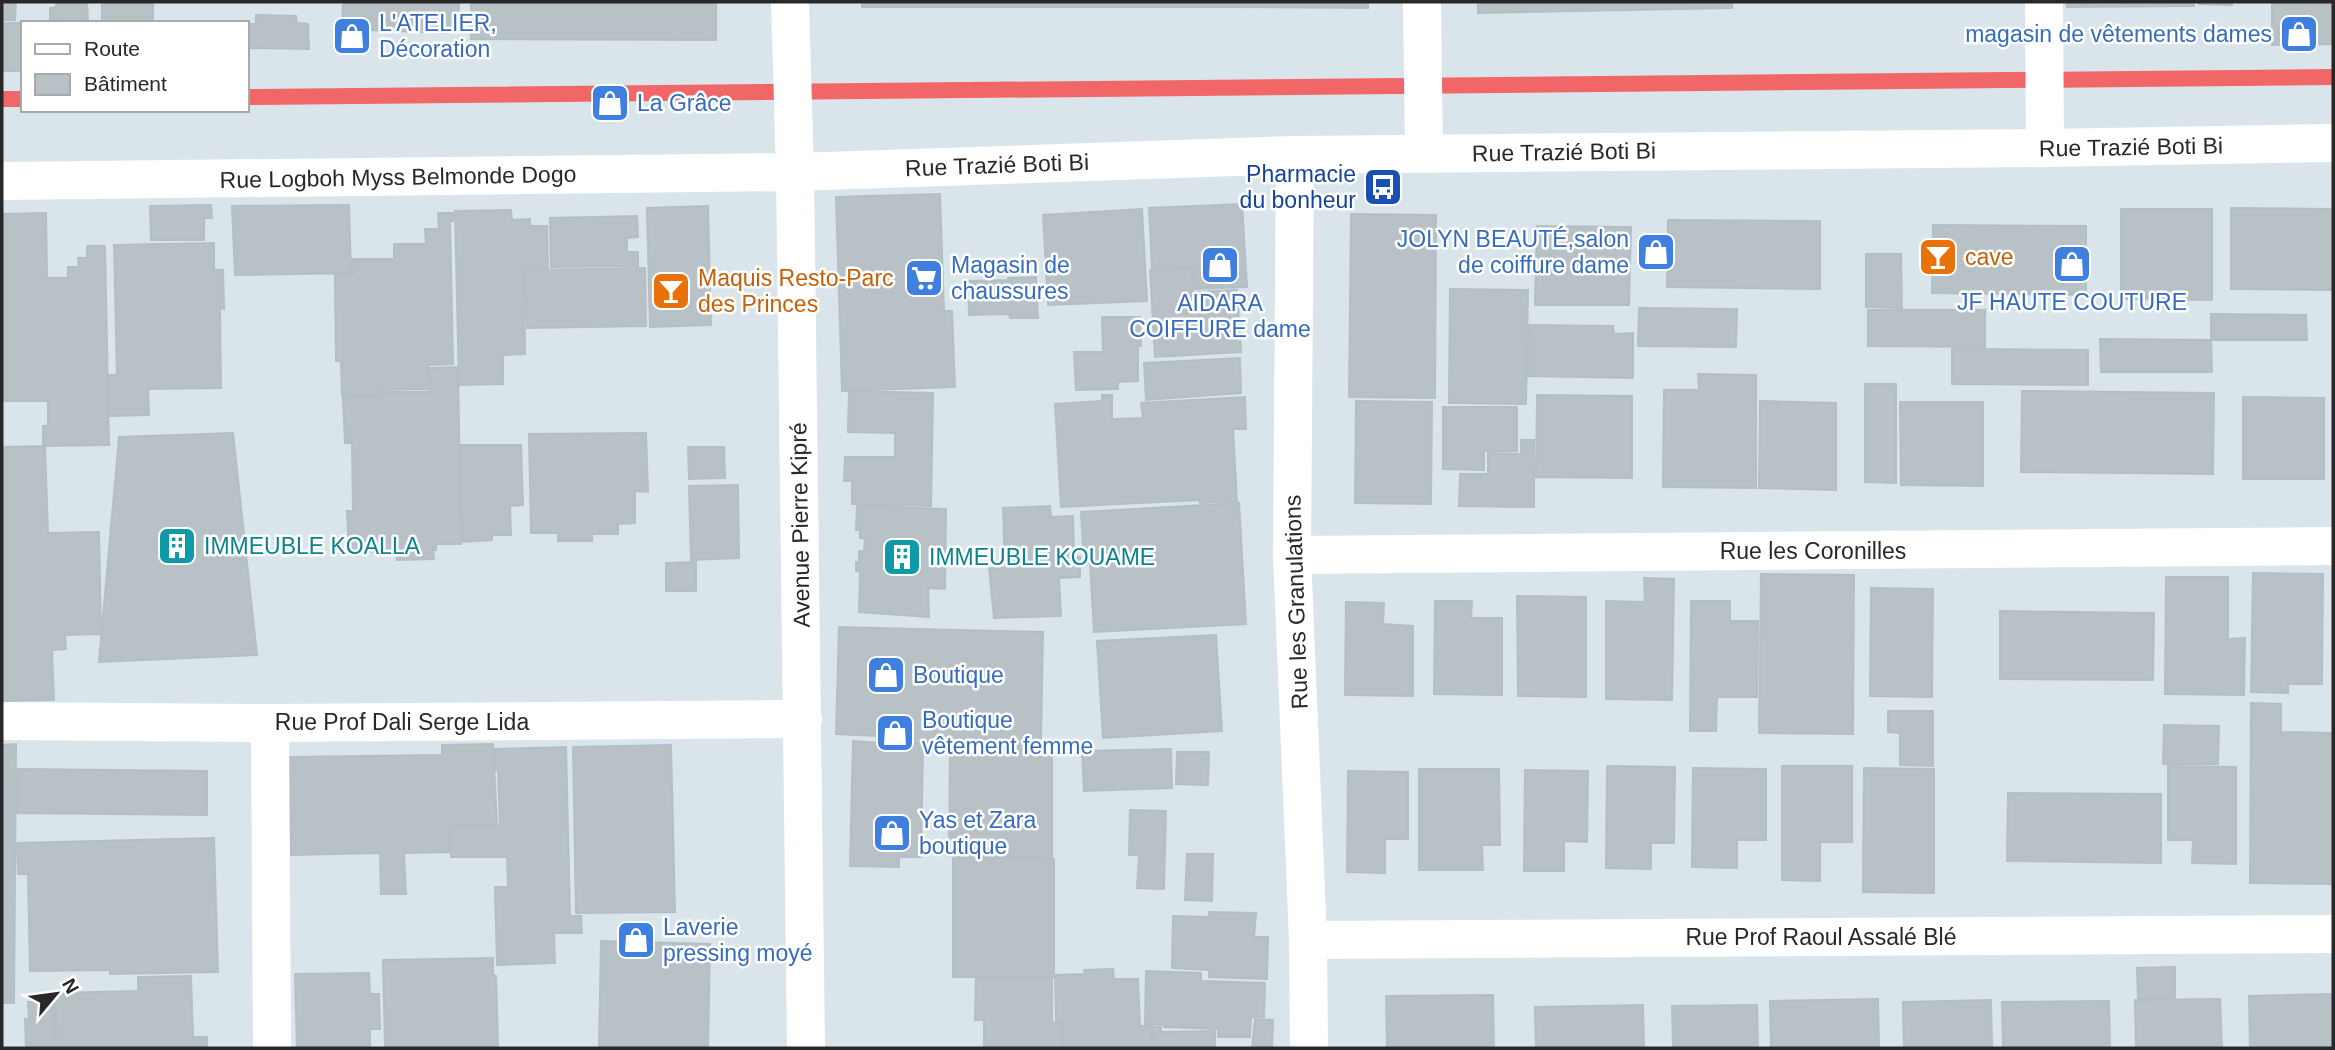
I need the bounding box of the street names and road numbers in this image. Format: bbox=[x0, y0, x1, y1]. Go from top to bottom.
street label: Rue Trazié Boti Bi bbox=[2039, 132, 2223, 162]
street label: Rue Trazié Boti Bi bbox=[1472, 137, 1656, 167]
street label: Rue Trazié Boti Bi bbox=[905, 149, 1089, 181]
street label: Rue Logboh Myss Belmonde Dogo bbox=[219, 161, 577, 193]
street label: Avenue Pierre Kipré bbox=[785, 422, 815, 628]
street label: Rue les Granulations bbox=[1279, 494, 1313, 710]
street label: Rue les Coronilles bbox=[1720, 538, 1906, 564]
street label: Rue Prof Dali Serge Lida bbox=[275, 709, 529, 735]
street label: Rue Prof Raoul Assalé Blé bbox=[1685, 924, 1957, 950]

